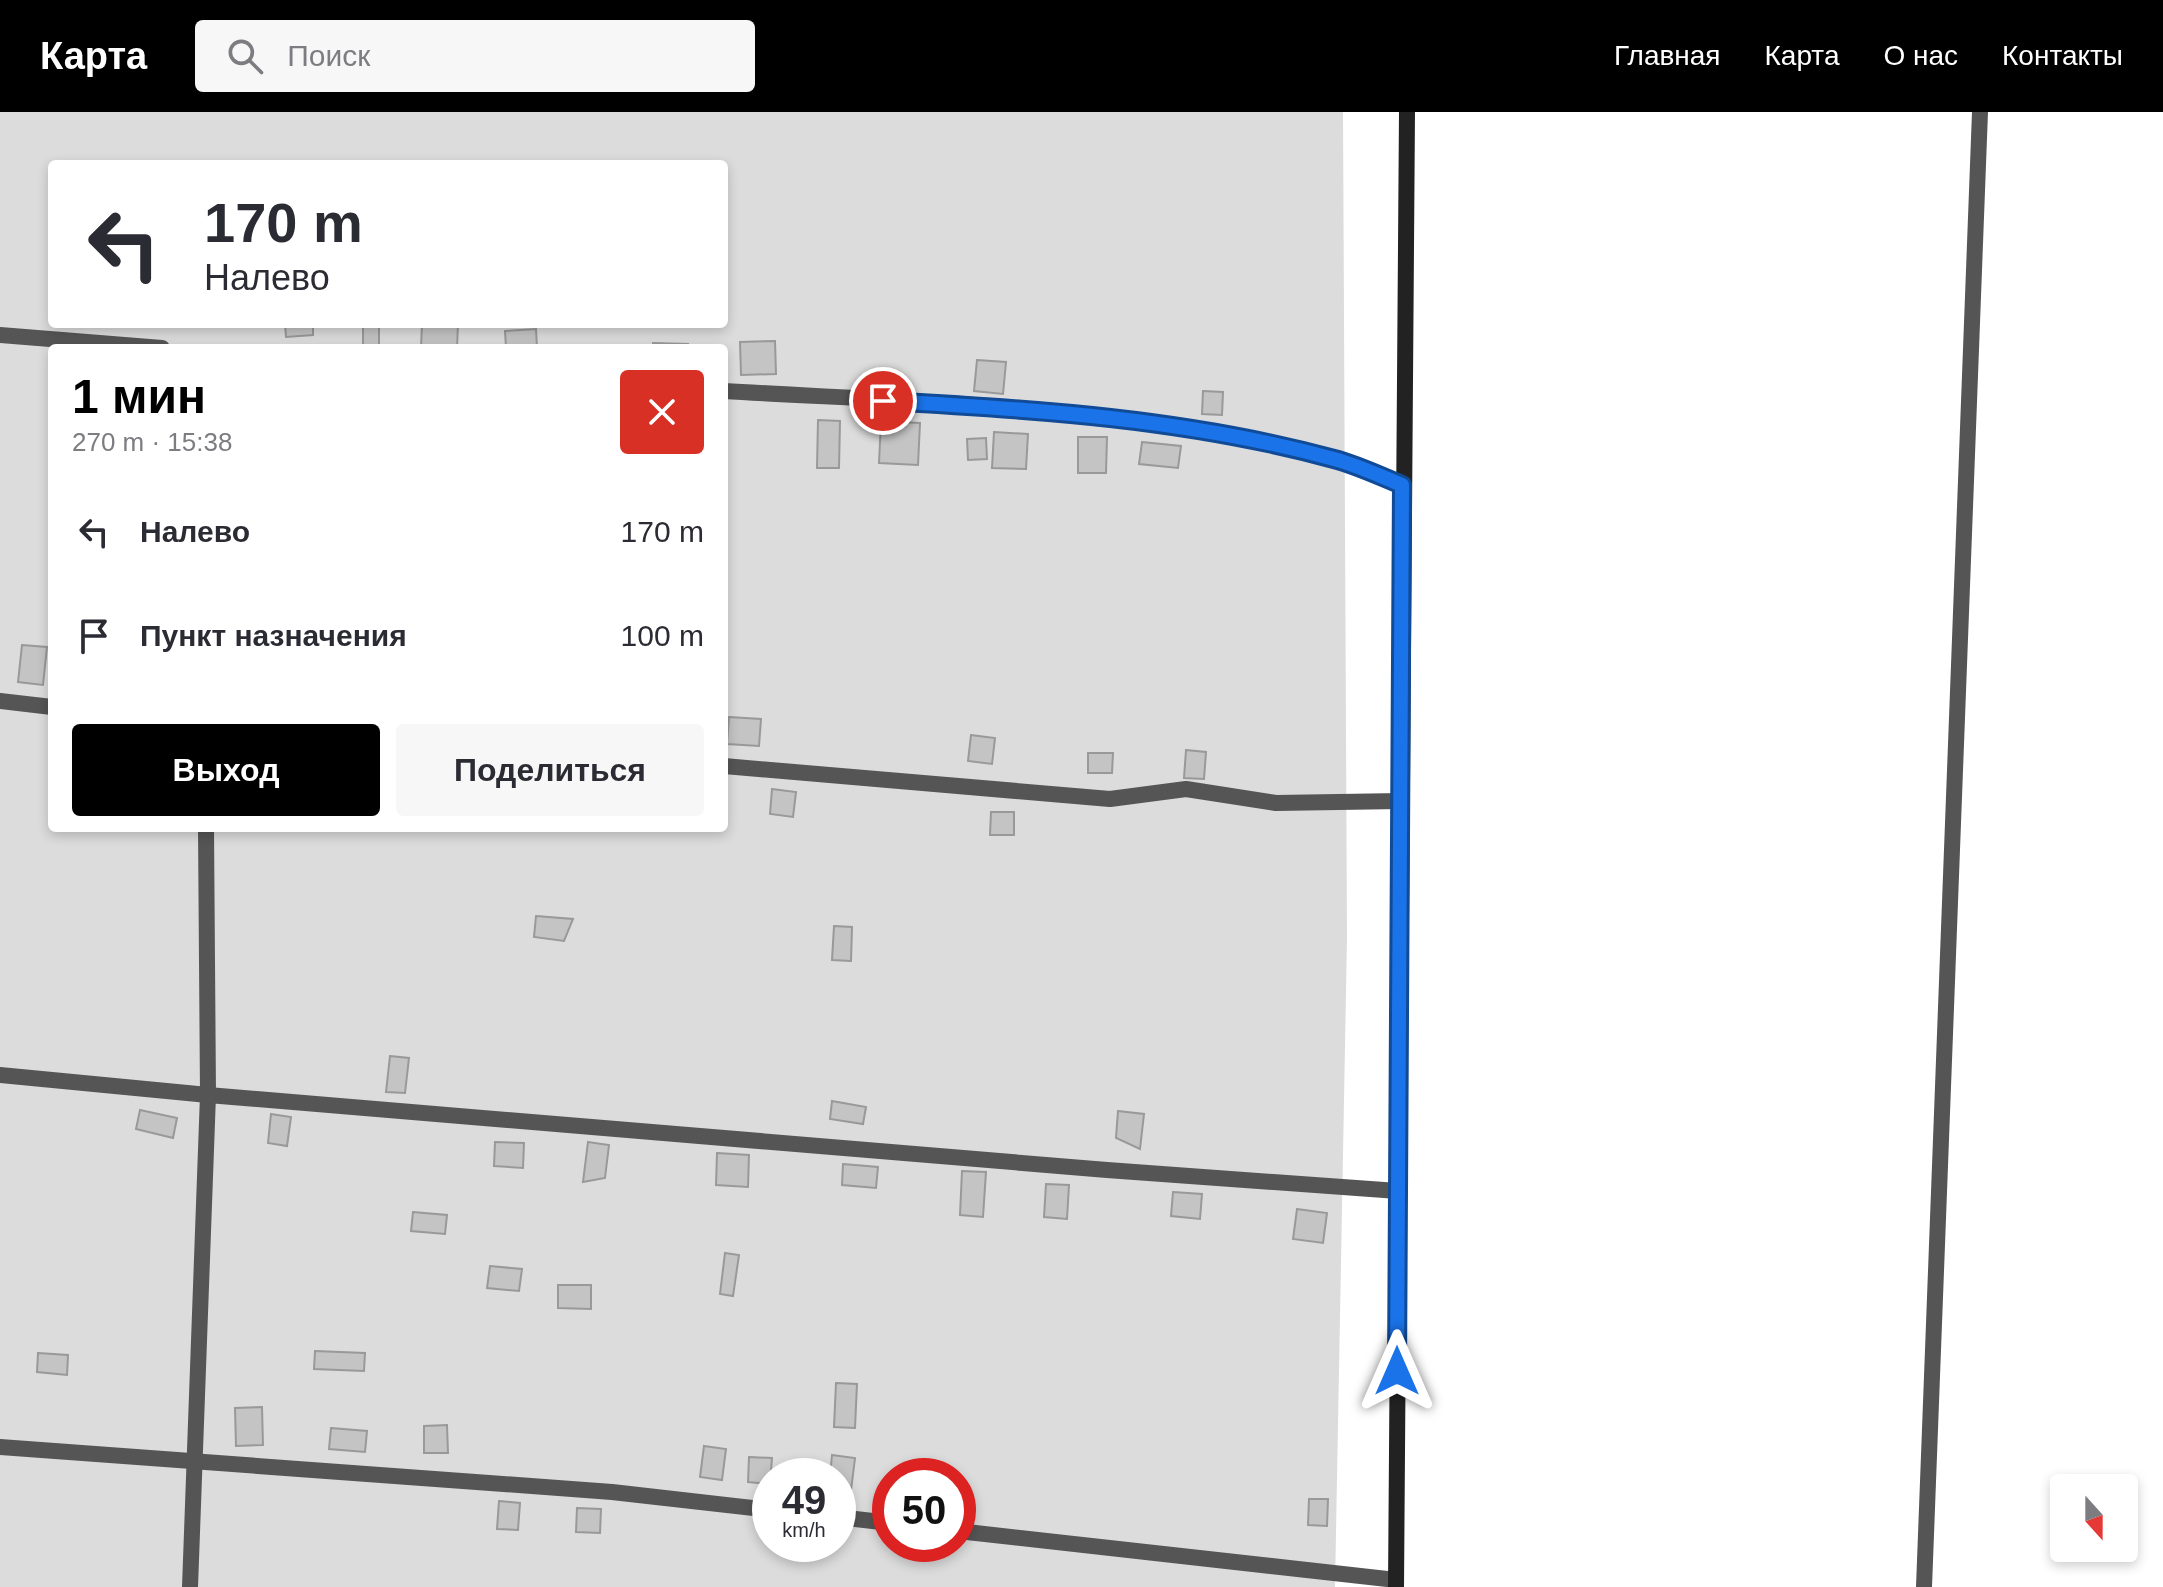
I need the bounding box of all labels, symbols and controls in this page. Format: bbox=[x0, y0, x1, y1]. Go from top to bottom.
search box bbox=[195, 20, 755, 92]
icon: search bbox=[223, 34, 267, 78]
text: Карта bbox=[40, 35, 147, 77]
text: Поиск bbox=[287, 39, 370, 72]
text: Главная bbox=[1614, 40, 1721, 71]
text: Карта bbox=[1765, 40, 1839, 71]
text: О нас bbox=[1883, 40, 1958, 71]
text: Контакты bbox=[2002, 40, 2123, 71]
text: 170 m bbox=[204, 191, 363, 254]
icon: left bbox=[72, 192, 176, 296]
text: Налево bbox=[204, 257, 330, 298]
pin bbox=[849, 367, 917, 435]
text: 1 мин bbox=[72, 370, 206, 423]
button: close bbox=[620, 370, 704, 454]
icon: arrive bbox=[861, 379, 905, 423]
text: 270 m · 15:38 bbox=[72, 427, 232, 457]
icon: left bbox=[72, 510, 116, 554]
text: Налево bbox=[140, 515, 250, 548]
text: 170 m bbox=[621, 515, 704, 548]
icon: arrive bbox=[72, 614, 116, 658]
text: Пункт назначения bbox=[140, 619, 407, 652]
text: 100 m bbox=[621, 619, 704, 652]
button: Выход bbox=[72, 724, 380, 816]
button: Поделиться bbox=[396, 724, 704, 816]
position arrow bbox=[1355, 1329, 1439, 1413]
speed limit sign: 50 bbox=[872, 1458, 976, 1562]
north arrow bbox=[2050, 1474, 2138, 1562]
map controls bbox=[2050, 1474, 2138, 1562]
text: 49 bbox=[782, 1478, 826, 1522]
text: km/h bbox=[782, 1519, 826, 1541]

